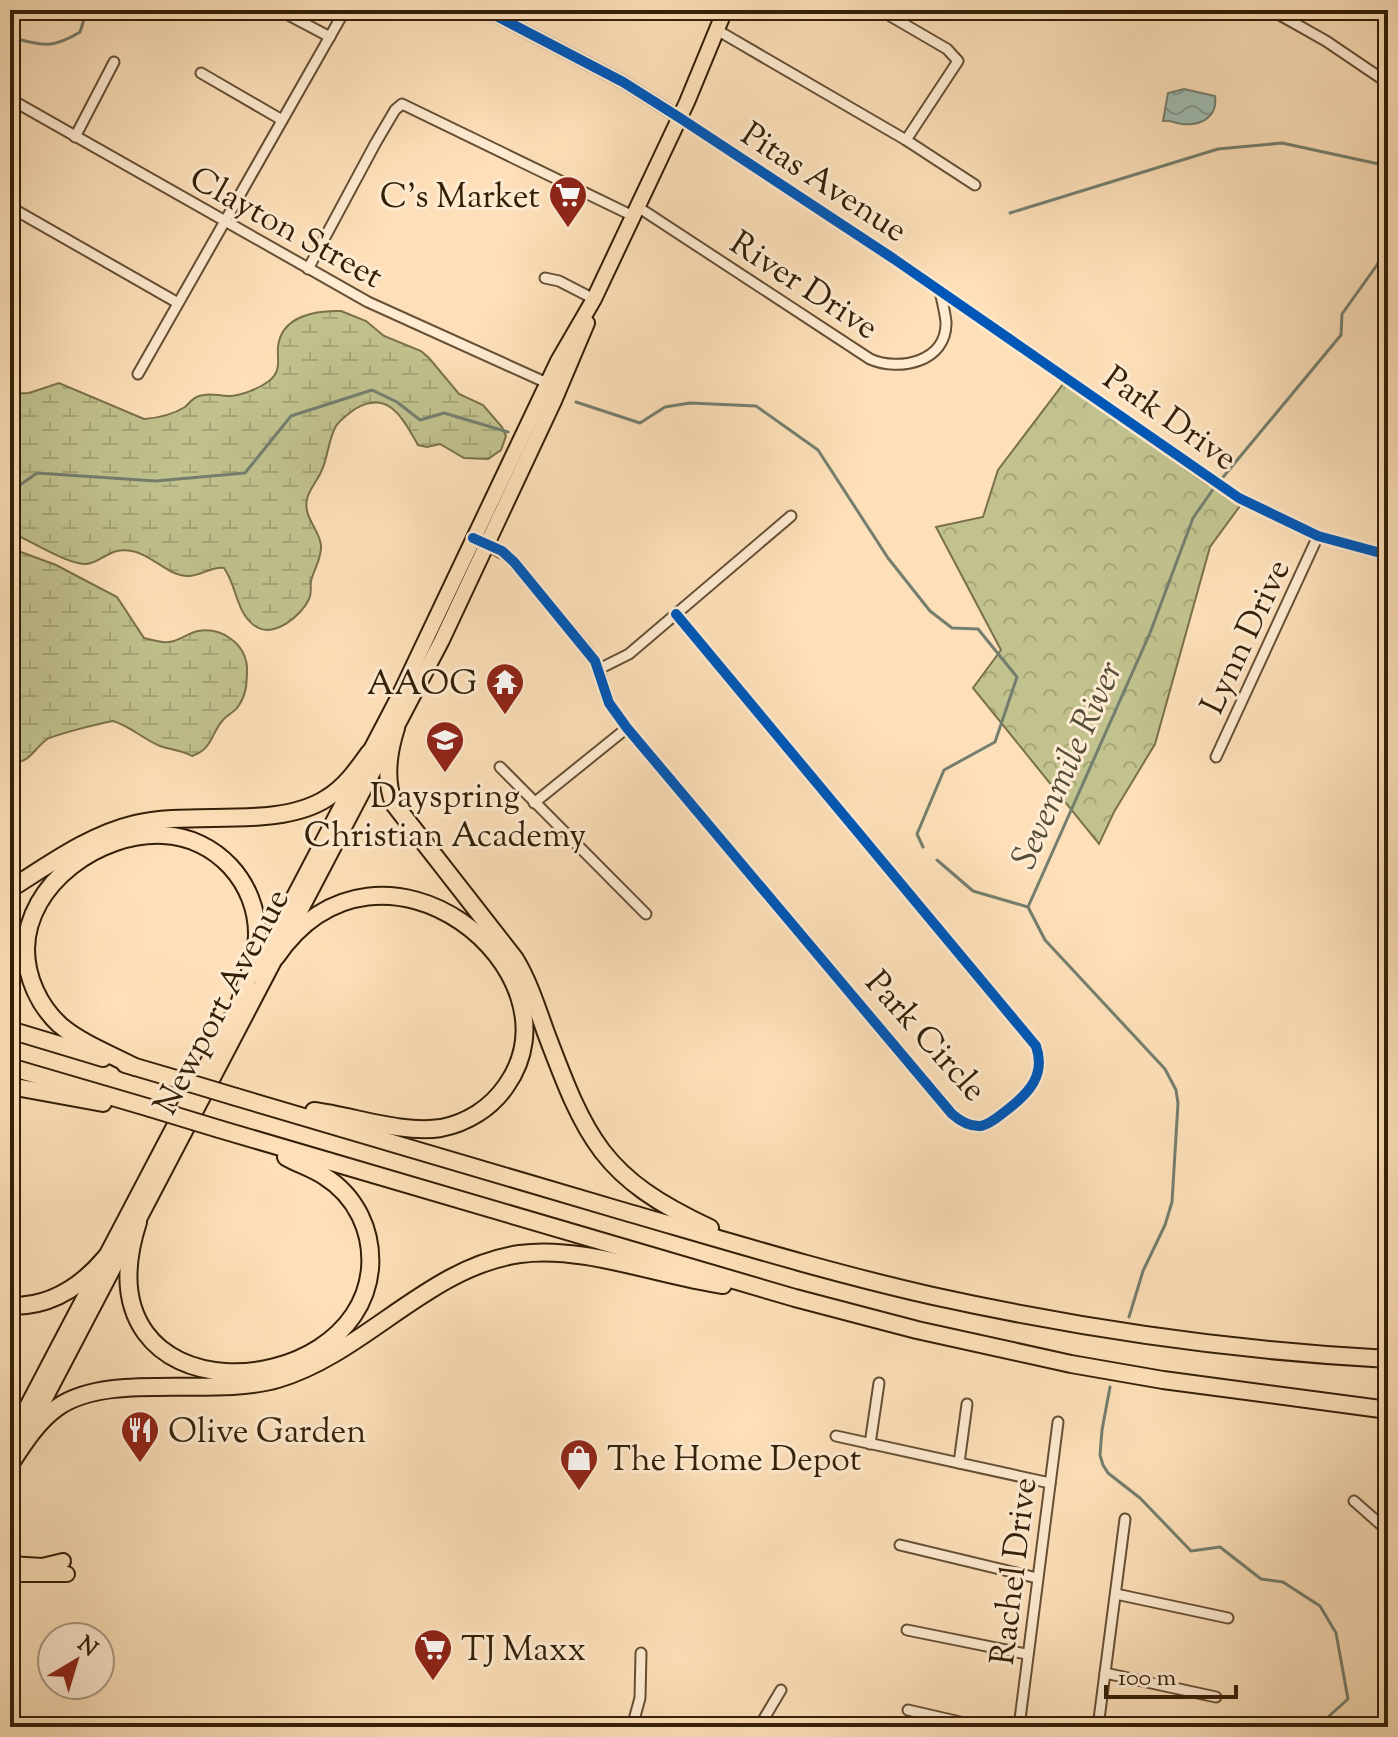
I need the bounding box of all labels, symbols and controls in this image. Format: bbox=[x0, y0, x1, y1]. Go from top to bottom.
street label: Pitas Avenue bbox=[730, 112, 916, 256]
street label: Clayton Street bbox=[180, 156, 391, 303]
place label: C's Market bbox=[380, 174, 540, 223]
supermarket icon: C's Market bbox=[547, 174, 589, 229]
street label: River Drive bbox=[719, 221, 887, 353]
street label: Park Drive bbox=[1092, 356, 1246, 484]
street label: Lynn Drive bbox=[1190, 552, 1304, 723]
water label: Sevenmile River bbox=[1000, 653, 1138, 878]
place label: AAOG bbox=[367, 661, 477, 710]
temple icon: AAOG bbox=[484, 661, 526, 716]
school or university icon: Dayspring Christian Academy bbox=[424, 719, 466, 774]
place label: Dayspring Christian Academy bbox=[304, 774, 586, 862]
street label: Newport Avenue bbox=[143, 881, 303, 1125]
street label: Park Circle bbox=[852, 961, 997, 1114]
restaurant icon: Olive Garden bbox=[119, 1409, 161, 1464]
place label: Olive Garden bbox=[168, 1409, 366, 1458]
shop icon: The Home Depot bbox=[558, 1437, 600, 1492]
place label: The Home Depot bbox=[607, 1437, 862, 1486]
street label: Rachel Drive bbox=[980, 1475, 1051, 1668]
north arrow bbox=[36, 1621, 116, 1701]
supermarket icon: TJ Maxx bbox=[412, 1627, 454, 1682]
place label: TJ Maxx bbox=[461, 1627, 586, 1676]
text: N bbox=[70, 1630, 104, 1666]
scale bar bbox=[1106, 1649, 1236, 1699]
text: 100 m bbox=[1118, 1662, 1176, 1696]

